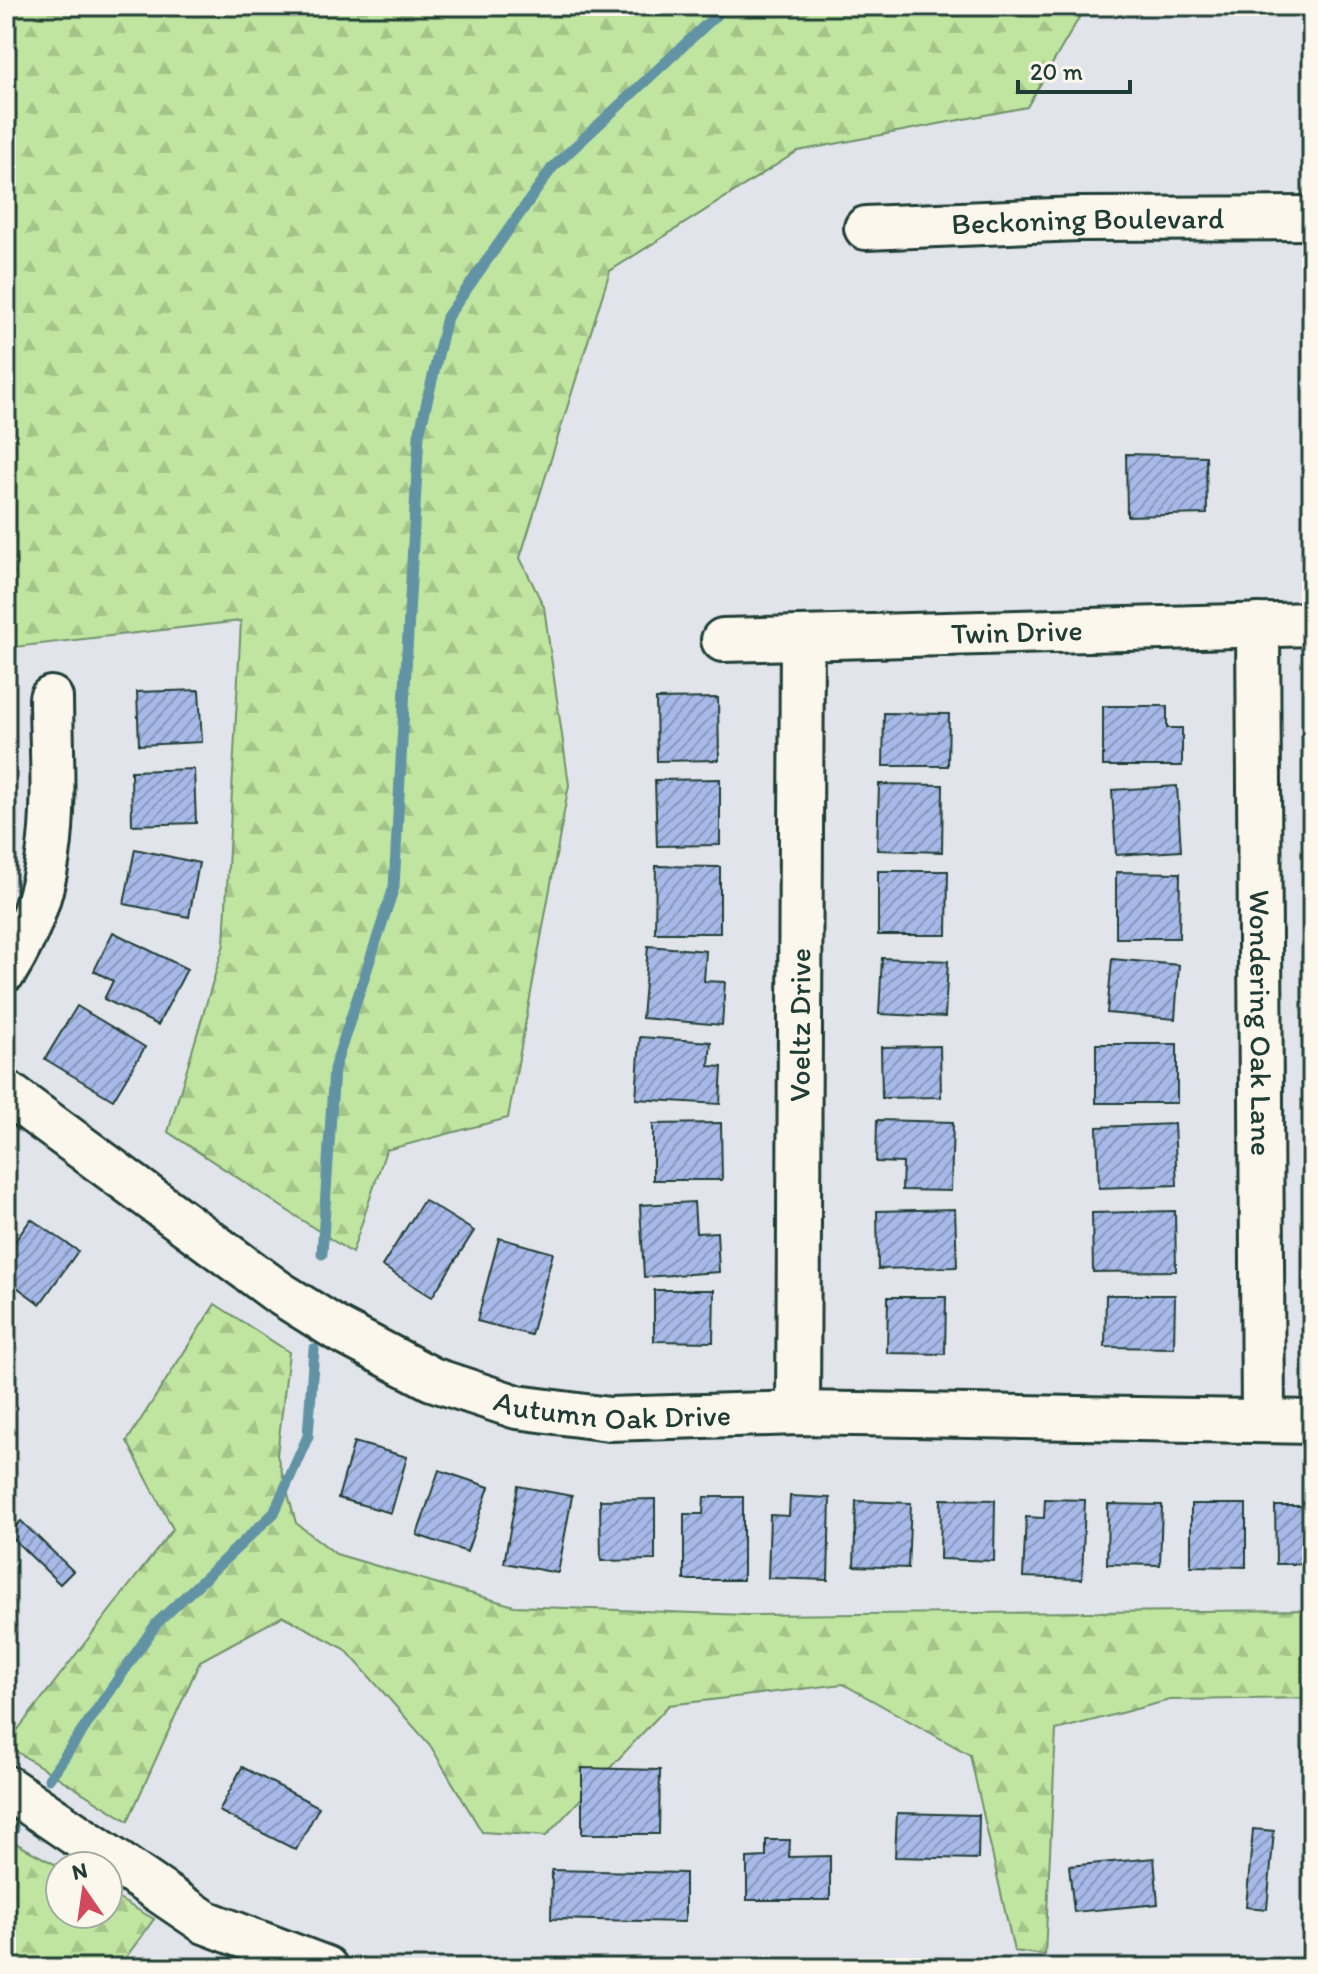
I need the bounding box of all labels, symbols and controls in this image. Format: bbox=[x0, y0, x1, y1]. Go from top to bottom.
scale bar bbox=[1018, 44, 1130, 94]
text: 20 m bbox=[1030, 57, 1083, 86]
street label: Beckoning Boulevard bbox=[951, 199, 1224, 242]
street label: Twin Drive bbox=[950, 611, 1083, 652]
street label: Wondering Oak Lane bbox=[1242, 890, 1280, 1156]
street label: Voeltz Drive bbox=[781, 948, 818, 1102]
street label: Autumn Oak Drive bbox=[490, 1382, 731, 1437]
north arrow bbox=[44, 1850, 124, 1930]
text: N bbox=[69, 1856, 90, 1886]

